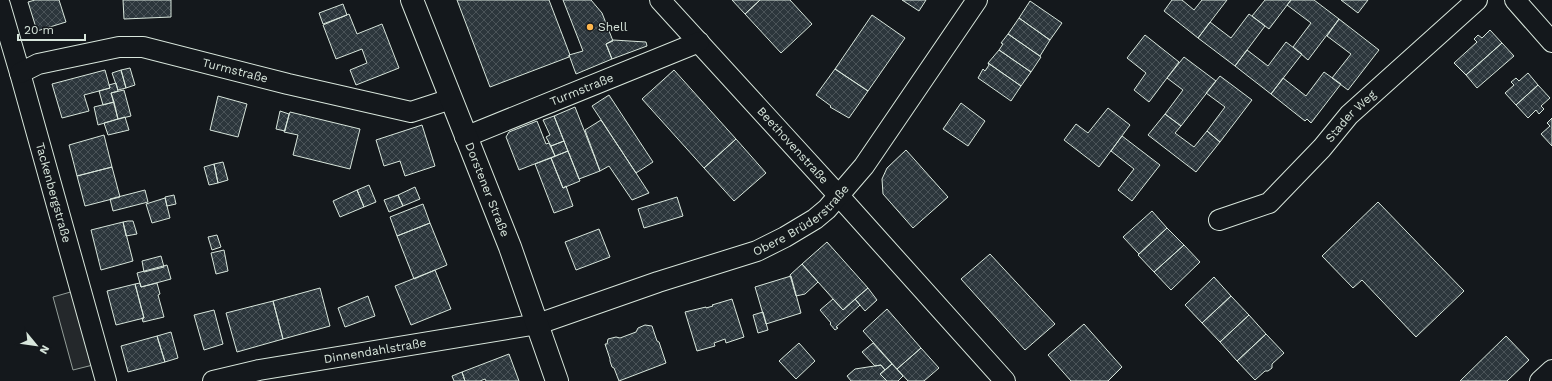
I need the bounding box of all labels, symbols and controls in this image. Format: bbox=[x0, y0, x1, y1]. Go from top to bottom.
scale bar bbox=[18, 16, 85, 42]
place label: Shell bbox=[598, 20, 628, 34]
marker: Shell bbox=[585, 22, 595, 32]
text: 20 m bbox=[24, 23, 54, 37]
street label: Turmstraße bbox=[201, 55, 270, 86]
street label: Turmstraße bbox=[548, 70, 616, 109]
street label: Stader Weg bbox=[1323, 87, 1379, 145]
street label: Beethovenstraße bbox=[754, 104, 831, 187]
street label: Dorstener Straße bbox=[462, 140, 512, 239]
street label: Tackenbergstraße bbox=[33, 141, 74, 244]
street label: Obere Brüderstraße bbox=[750, 182, 852, 259]
north arrow bbox=[16, 325, 56, 365]
street label: Dinnendahlstraße bbox=[323, 335, 428, 366]
text: N bbox=[37, 343, 52, 356]

